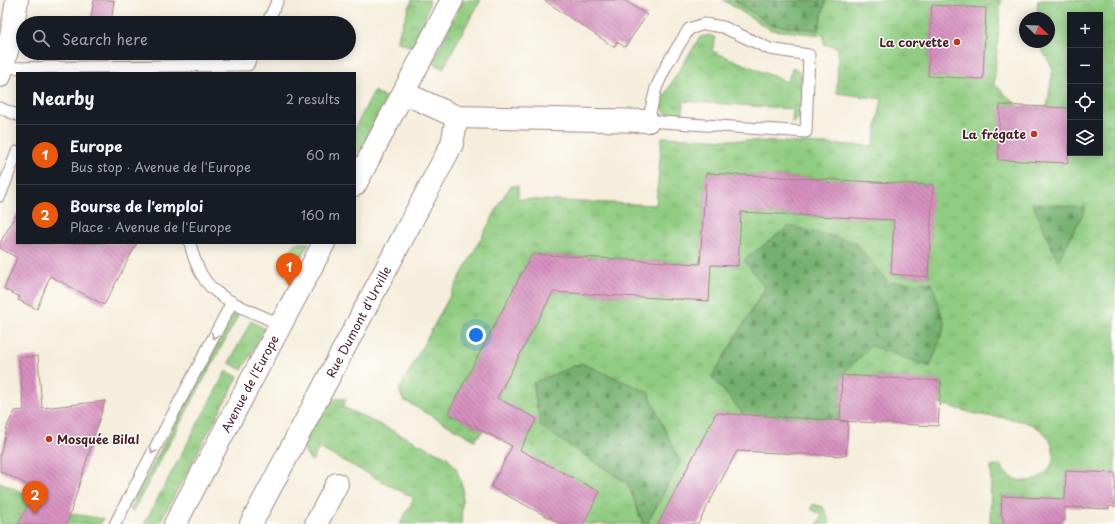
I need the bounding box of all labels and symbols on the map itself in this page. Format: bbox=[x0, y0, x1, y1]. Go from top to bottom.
north arrow bbox=[1019, 12, 1055, 48]
place label: La corvette bbox=[880, 33, 949, 51]
marker: La corvette bbox=[952, 37, 962, 47]
place label: La frégate bbox=[962, 125, 1026, 143]
marker: La frégate bbox=[1029, 129, 1039, 139]
pin: 1 bbox=[276, 253, 302, 286]
street label: Rue Dumont d'Urville bbox=[321, 262, 395, 381]
your location bbox=[466, 325, 486, 345]
one-way arrow bbox=[211, 332, 219, 339]
street label: Avenue de l'Europe bbox=[216, 332, 283, 435]
place label: Mosquée Bilal bbox=[57, 430, 139, 448]
marker: Mosquée Bilal bbox=[44, 434, 54, 444]
one-way arrow bbox=[151, 447, 158, 454]
pin: 2 bbox=[22, 481, 48, 514]

